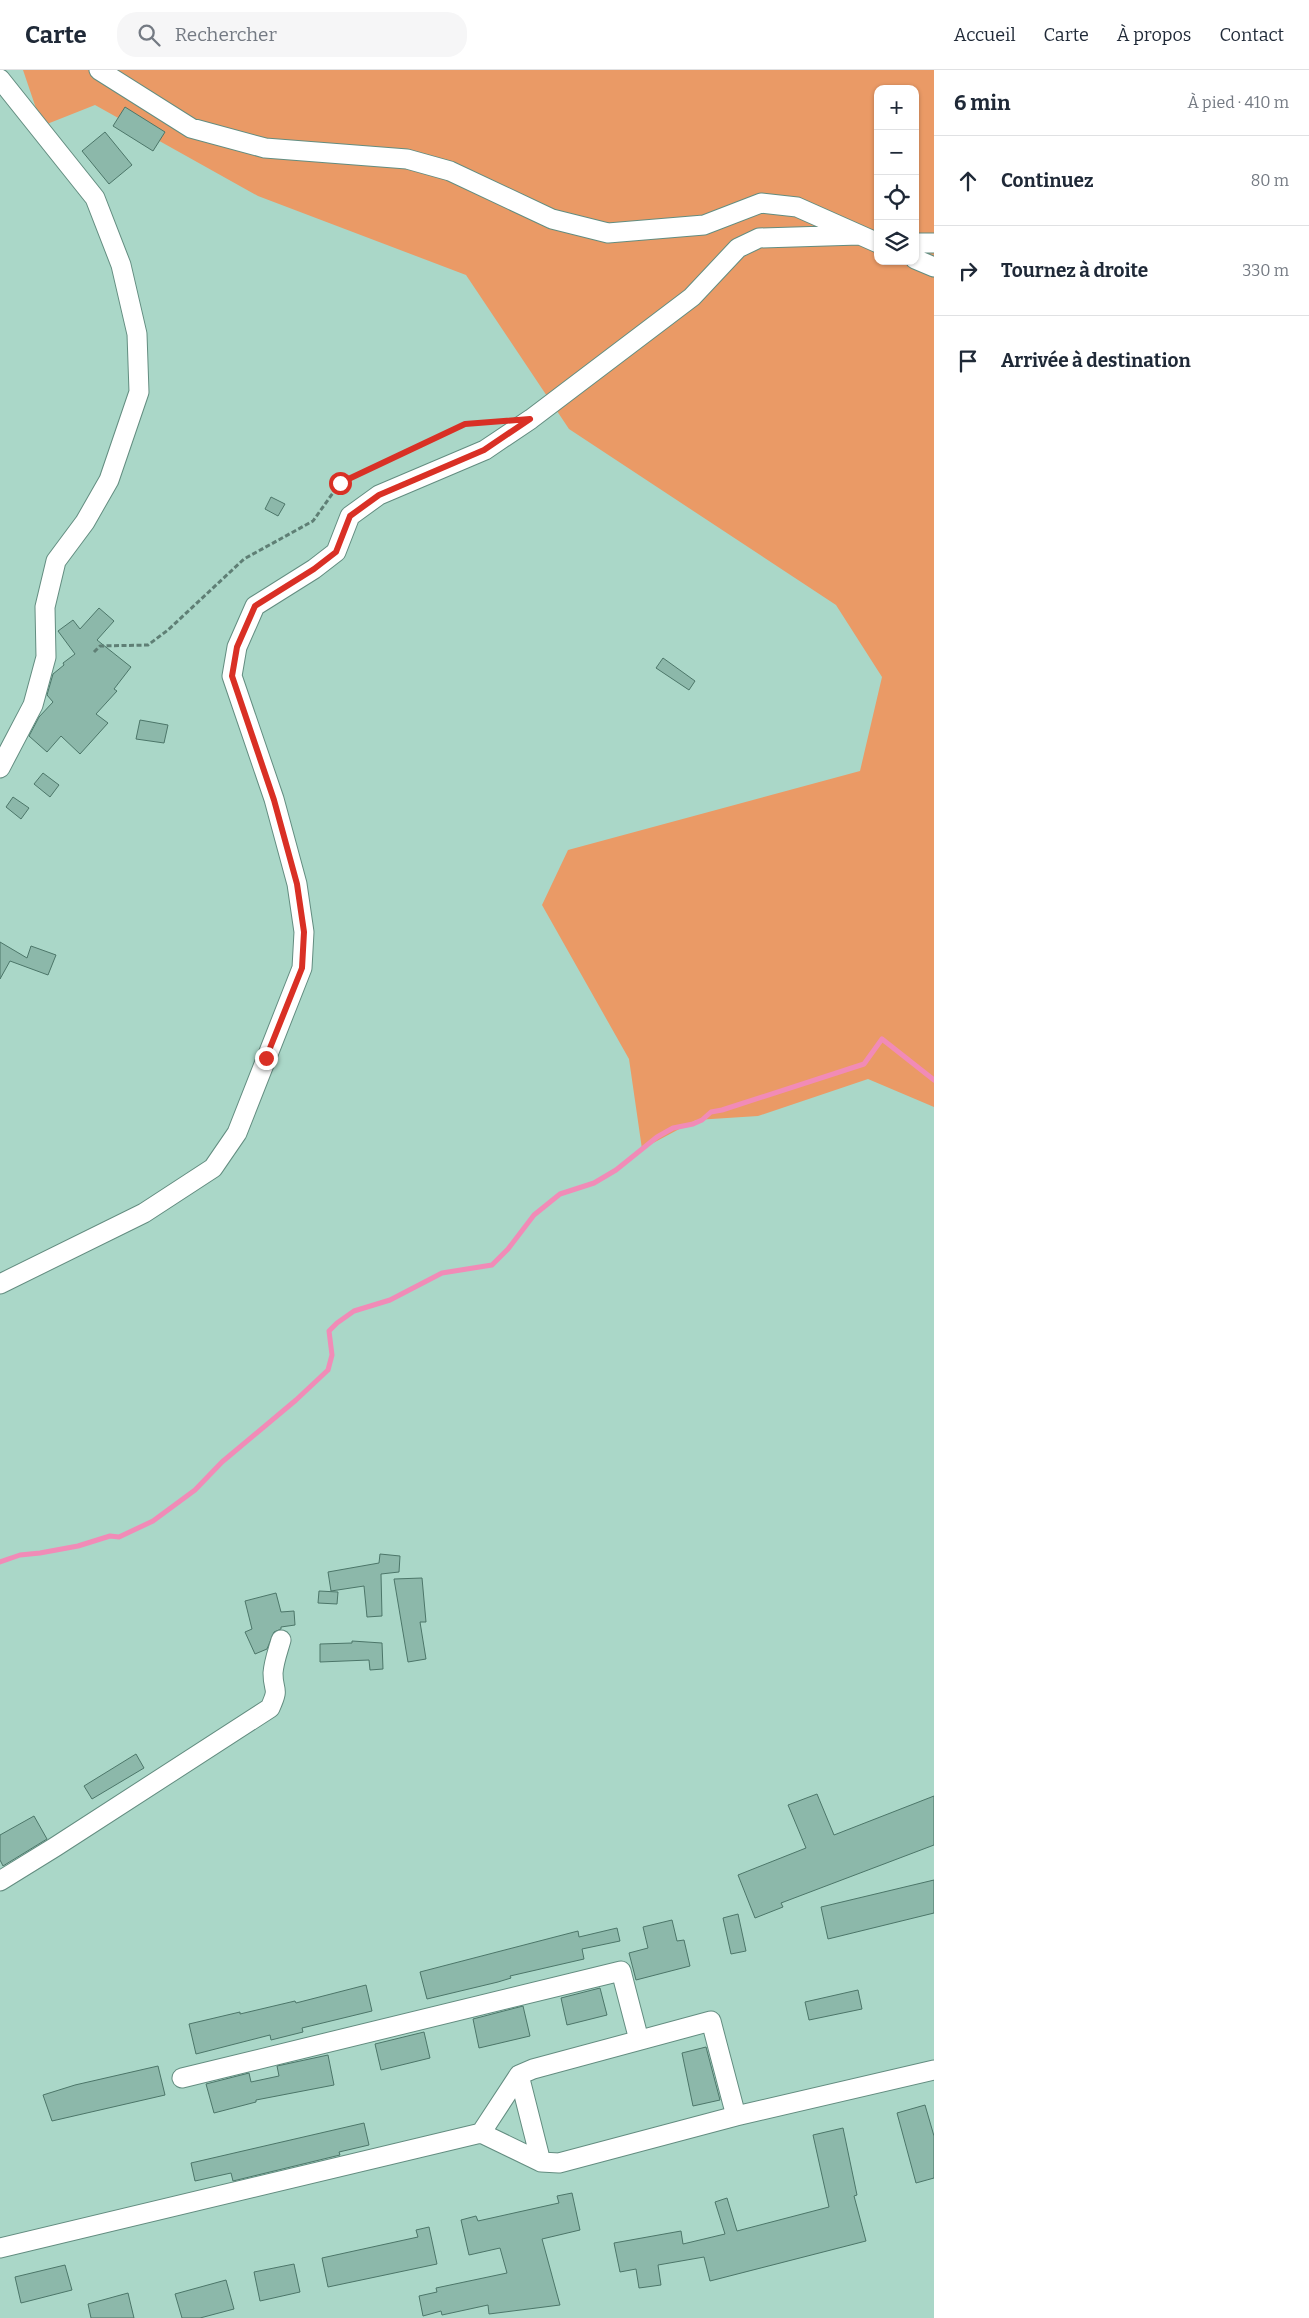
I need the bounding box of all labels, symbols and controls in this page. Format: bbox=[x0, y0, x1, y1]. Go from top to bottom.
search box bbox=[117, 12, 467, 57]
text: Carte bbox=[25, 21, 87, 49]
icon: search bbox=[135, 21, 163, 49]
text: Rechercher bbox=[175, 23, 277, 46]
text: Accueil bbox=[954, 24, 1016, 46]
text: Carte bbox=[1044, 24, 1089, 46]
text: À propos bbox=[1117, 24, 1191, 46]
text: Contact bbox=[1219, 24, 1284, 46]
map controls bbox=[874, 85, 919, 265]
button: + bbox=[874, 85, 919, 130]
text: 6 min bbox=[954, 90, 1010, 116]
text: À pied · 410 m bbox=[1188, 93, 1289, 112]
button: − bbox=[874, 130, 919, 175]
icon: ahead bbox=[954, 167, 982, 195]
text: Continuez bbox=[1001, 169, 1094, 192]
text: 80 m bbox=[1251, 171, 1289, 190]
button: locate bbox=[874, 175, 919, 220]
button: layers bbox=[874, 220, 919, 265]
icon: right bbox=[954, 257, 982, 285]
text: Tournez à droite bbox=[1001, 259, 1148, 282]
text: 330 m bbox=[1242, 261, 1289, 280]
icon: arrive bbox=[954, 347, 982, 375]
text: Arrivée à destination bbox=[1001, 349, 1191, 372]
route start bbox=[329, 472, 352, 495]
route end bbox=[255, 1047, 278, 1070]

